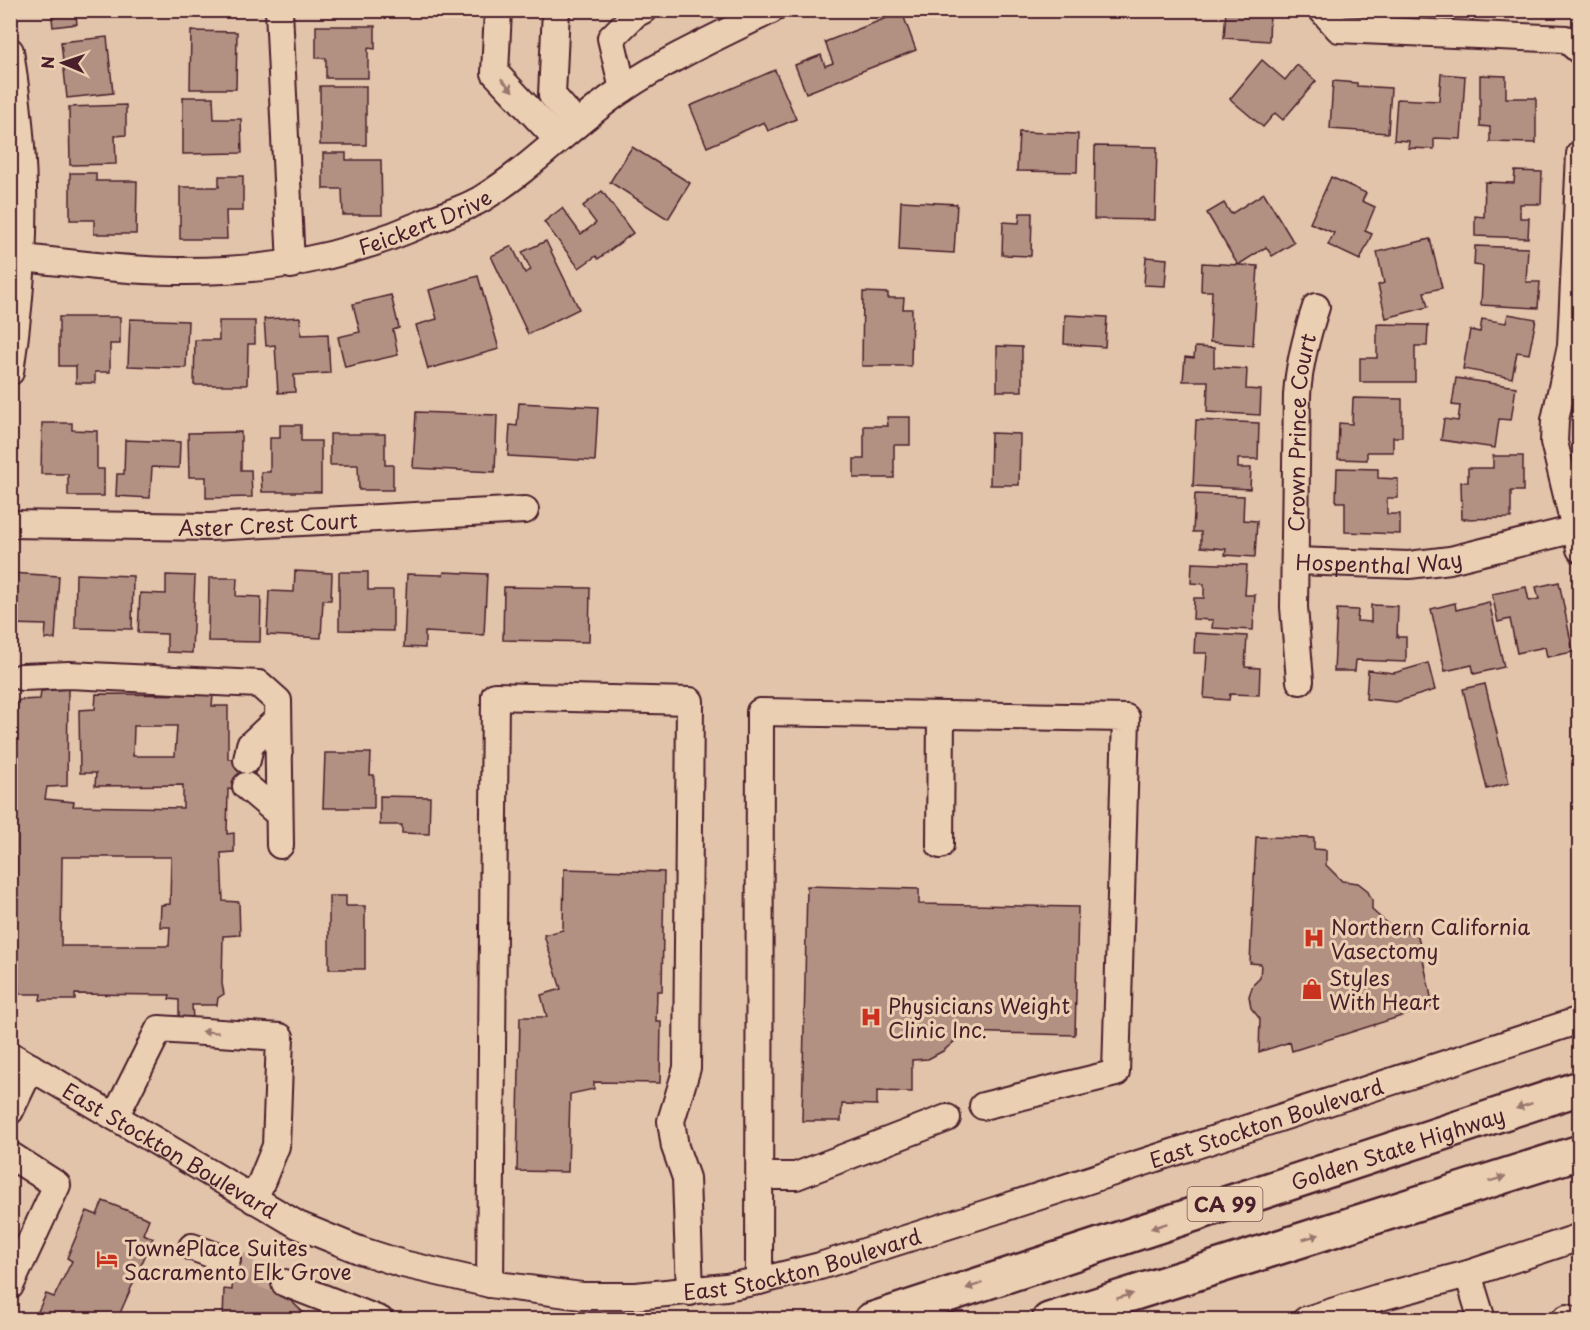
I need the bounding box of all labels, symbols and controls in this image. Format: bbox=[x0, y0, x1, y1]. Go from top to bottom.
north arrow bbox=[33, 33, 93, 93]
text: N bbox=[35, 56, 59, 69]
one-way arrow bbox=[499, 78, 513, 92]
street label: Feickert Drive bbox=[354, 181, 497, 263]
street label: Crown Prince Court bbox=[1279, 330, 1323, 532]
street label: Aster Crest Court bbox=[178, 503, 358, 543]
street label: Hospenthal Way bbox=[1295, 542, 1465, 581]
place label: Northern California Vasectomy bbox=[1331, 910, 1530, 966]
hospital icon: Northern California Vasectomy bbox=[1302, 926, 1326, 950]
place label: Styles With Heart bbox=[1329, 961, 1440, 1017]
shop icon: Styles With Heart bbox=[1300, 977, 1324, 1001]
place label: Physicians Weight Clinic Inc. bbox=[888, 989, 1070, 1045]
hospital icon: Physicians Weight Clinic Inc. bbox=[859, 1005, 883, 1029]
one-way arrow bbox=[200, 1027, 219, 1036]
street label: East Stockton Boulevard bbox=[1145, 1069, 1387, 1175]
street label: East Stockton Boulevard bbox=[57, 1074, 284, 1226]
street label: Golden State Highway bbox=[1287, 1098, 1509, 1198]
one-way arrow bbox=[1515, 1102, 1533, 1111]
one-way arrow bbox=[1488, 1174, 1506, 1183]
road number: CA 99 bbox=[1188, 1187, 1262, 1221]
street label: East Stockton Boulevard bbox=[681, 1219, 925, 1307]
one-way arrow bbox=[1150, 1221, 1168, 1231]
place label: TownePlace Suites Sacramento Elk Grove bbox=[124, 1231, 352, 1287]
one-way arrow bbox=[1302, 1232, 1320, 1242]
hotel icon: TownePlace Suites Sacramento Elk Grove bbox=[95, 1247, 119, 1271]
one-way arrow bbox=[965, 1282, 983, 1291]
one-way arrow bbox=[1116, 1291, 1134, 1300]

